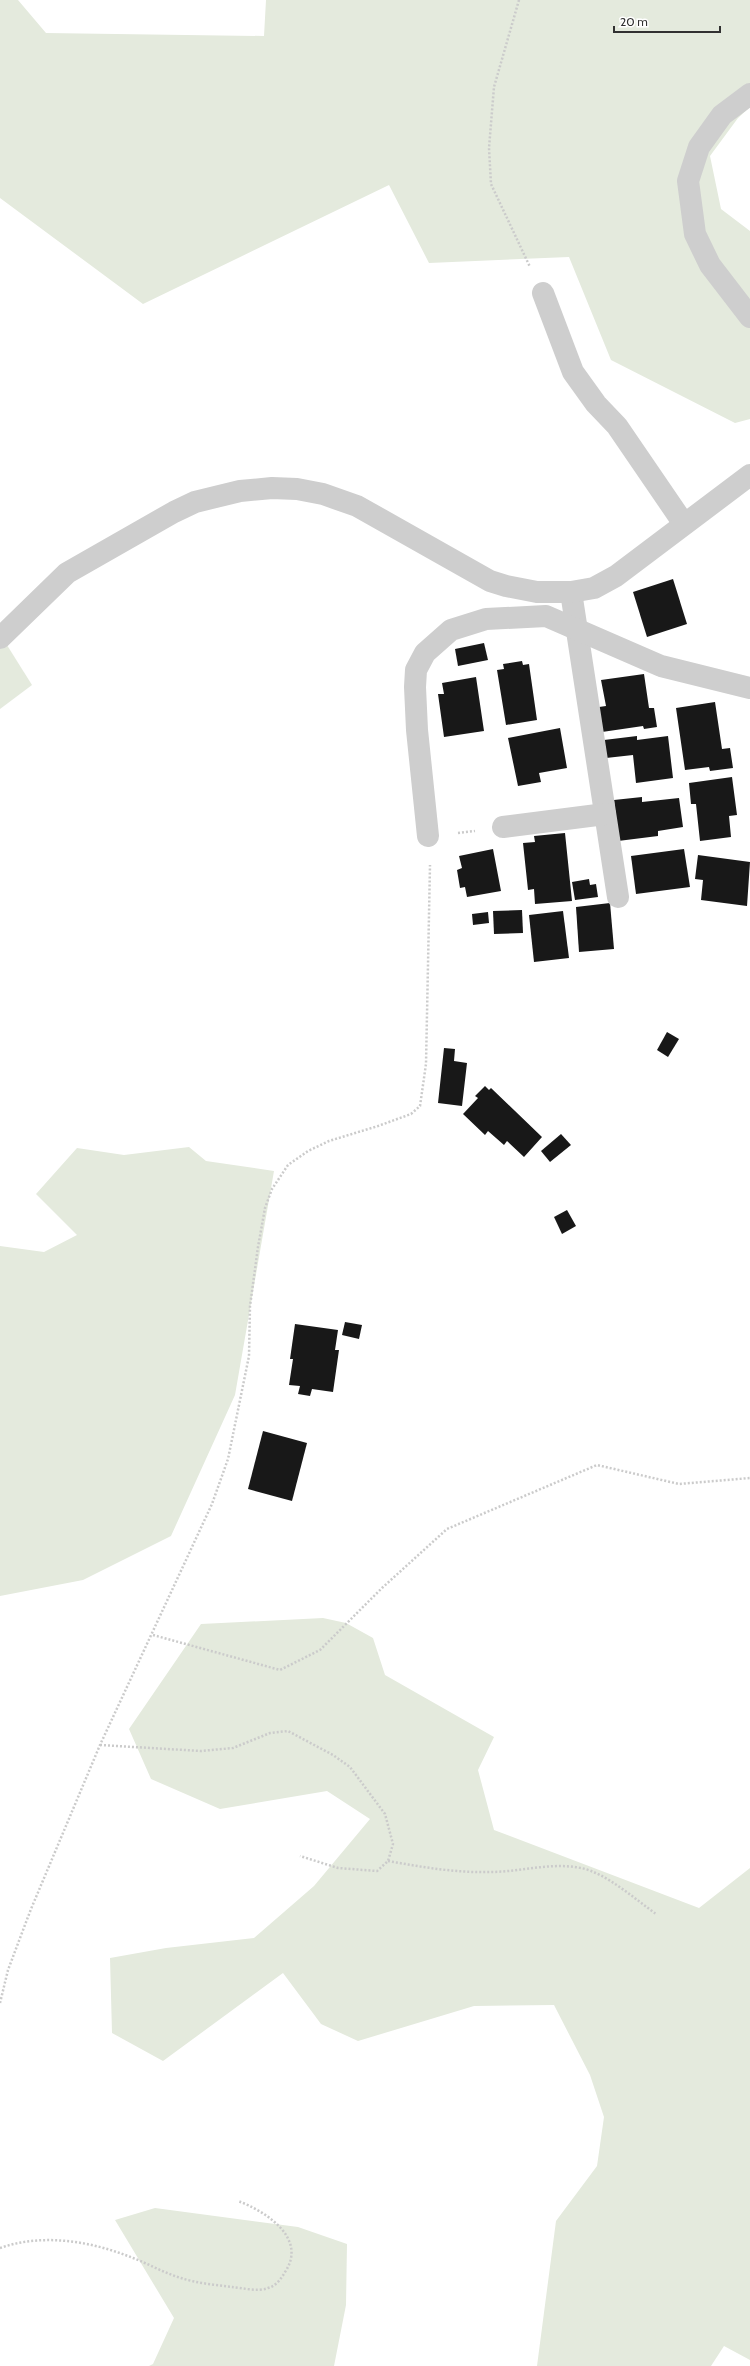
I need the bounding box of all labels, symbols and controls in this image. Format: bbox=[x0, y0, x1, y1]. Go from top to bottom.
scale bar bbox=[614, 8, 720, 34]
text: 20 m bbox=[620, 14, 648, 29]

